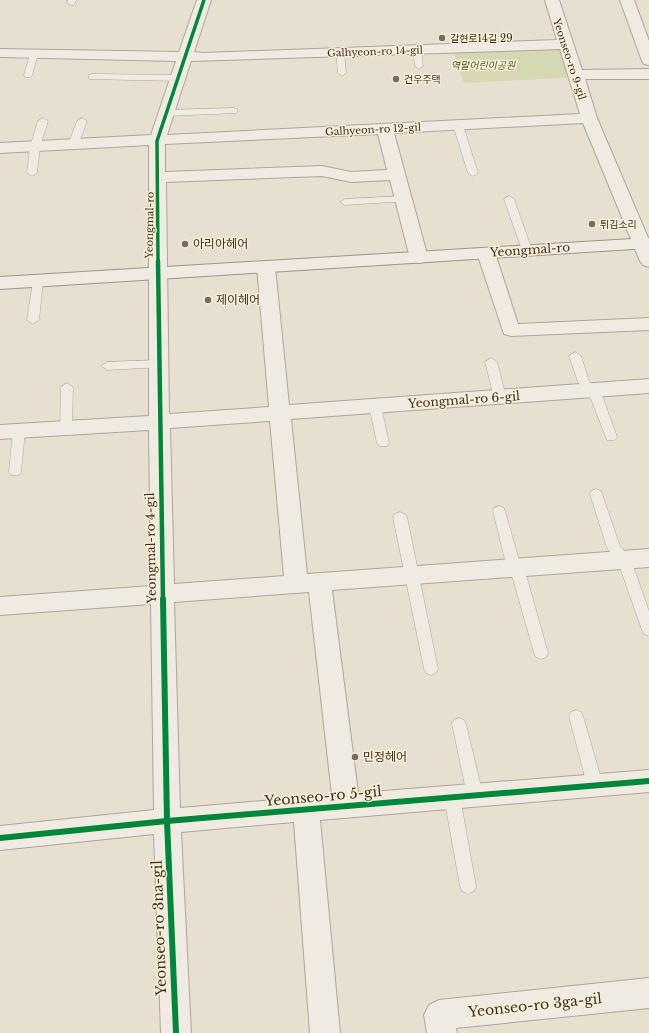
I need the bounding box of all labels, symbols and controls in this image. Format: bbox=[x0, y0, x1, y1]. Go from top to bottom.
street label: Yeonseo-ro 9-gil bbox=[550, 16, 589, 101]
place label: 갈현로14길 29 bbox=[450, 32, 513, 45]
marker: 갈현로14길 29 bbox=[437, 33, 447, 43]
street label: Galhyeon-ro 14-gil bbox=[327, 43, 423, 60]
park label: 역말어린이공원 bbox=[451, 59, 516, 72]
place label: 건우주택 bbox=[404, 73, 441, 86]
marker: 건우주택 bbox=[391, 74, 401, 84]
street label: Galhyeon-ro 12-gil bbox=[325, 120, 421, 139]
street label: Yeongmal-ro bbox=[142, 191, 157, 260]
place label: 튀김소리 bbox=[600, 218, 637, 231]
marker: 튀김소리 bbox=[587, 219, 597, 229]
place label: 아리아헤어 bbox=[193, 236, 248, 251]
marker: 아리아헤어 bbox=[180, 239, 190, 249]
street label: Yeongmal-ro bbox=[488, 239, 571, 260]
place label: 제이헤어 bbox=[216, 292, 260, 307]
marker: 제이헤어 bbox=[203, 295, 213, 305]
street label: Yeongmal-ro 6-gil bbox=[407, 388, 521, 411]
street label: Yeongmal-ro 4-gil bbox=[142, 492, 159, 605]
place label: 민정헤어 bbox=[363, 749, 407, 764]
marker: 민정헤어 bbox=[350, 752, 360, 762]
street label: Yeonseo-ro 5-gil bbox=[263, 782, 383, 810]
street label: Yeonseo-ro 3na-gil bbox=[148, 859, 170, 997]
street label: Yeonseo-ro 3ga-gil bbox=[466, 989, 603, 1021]

